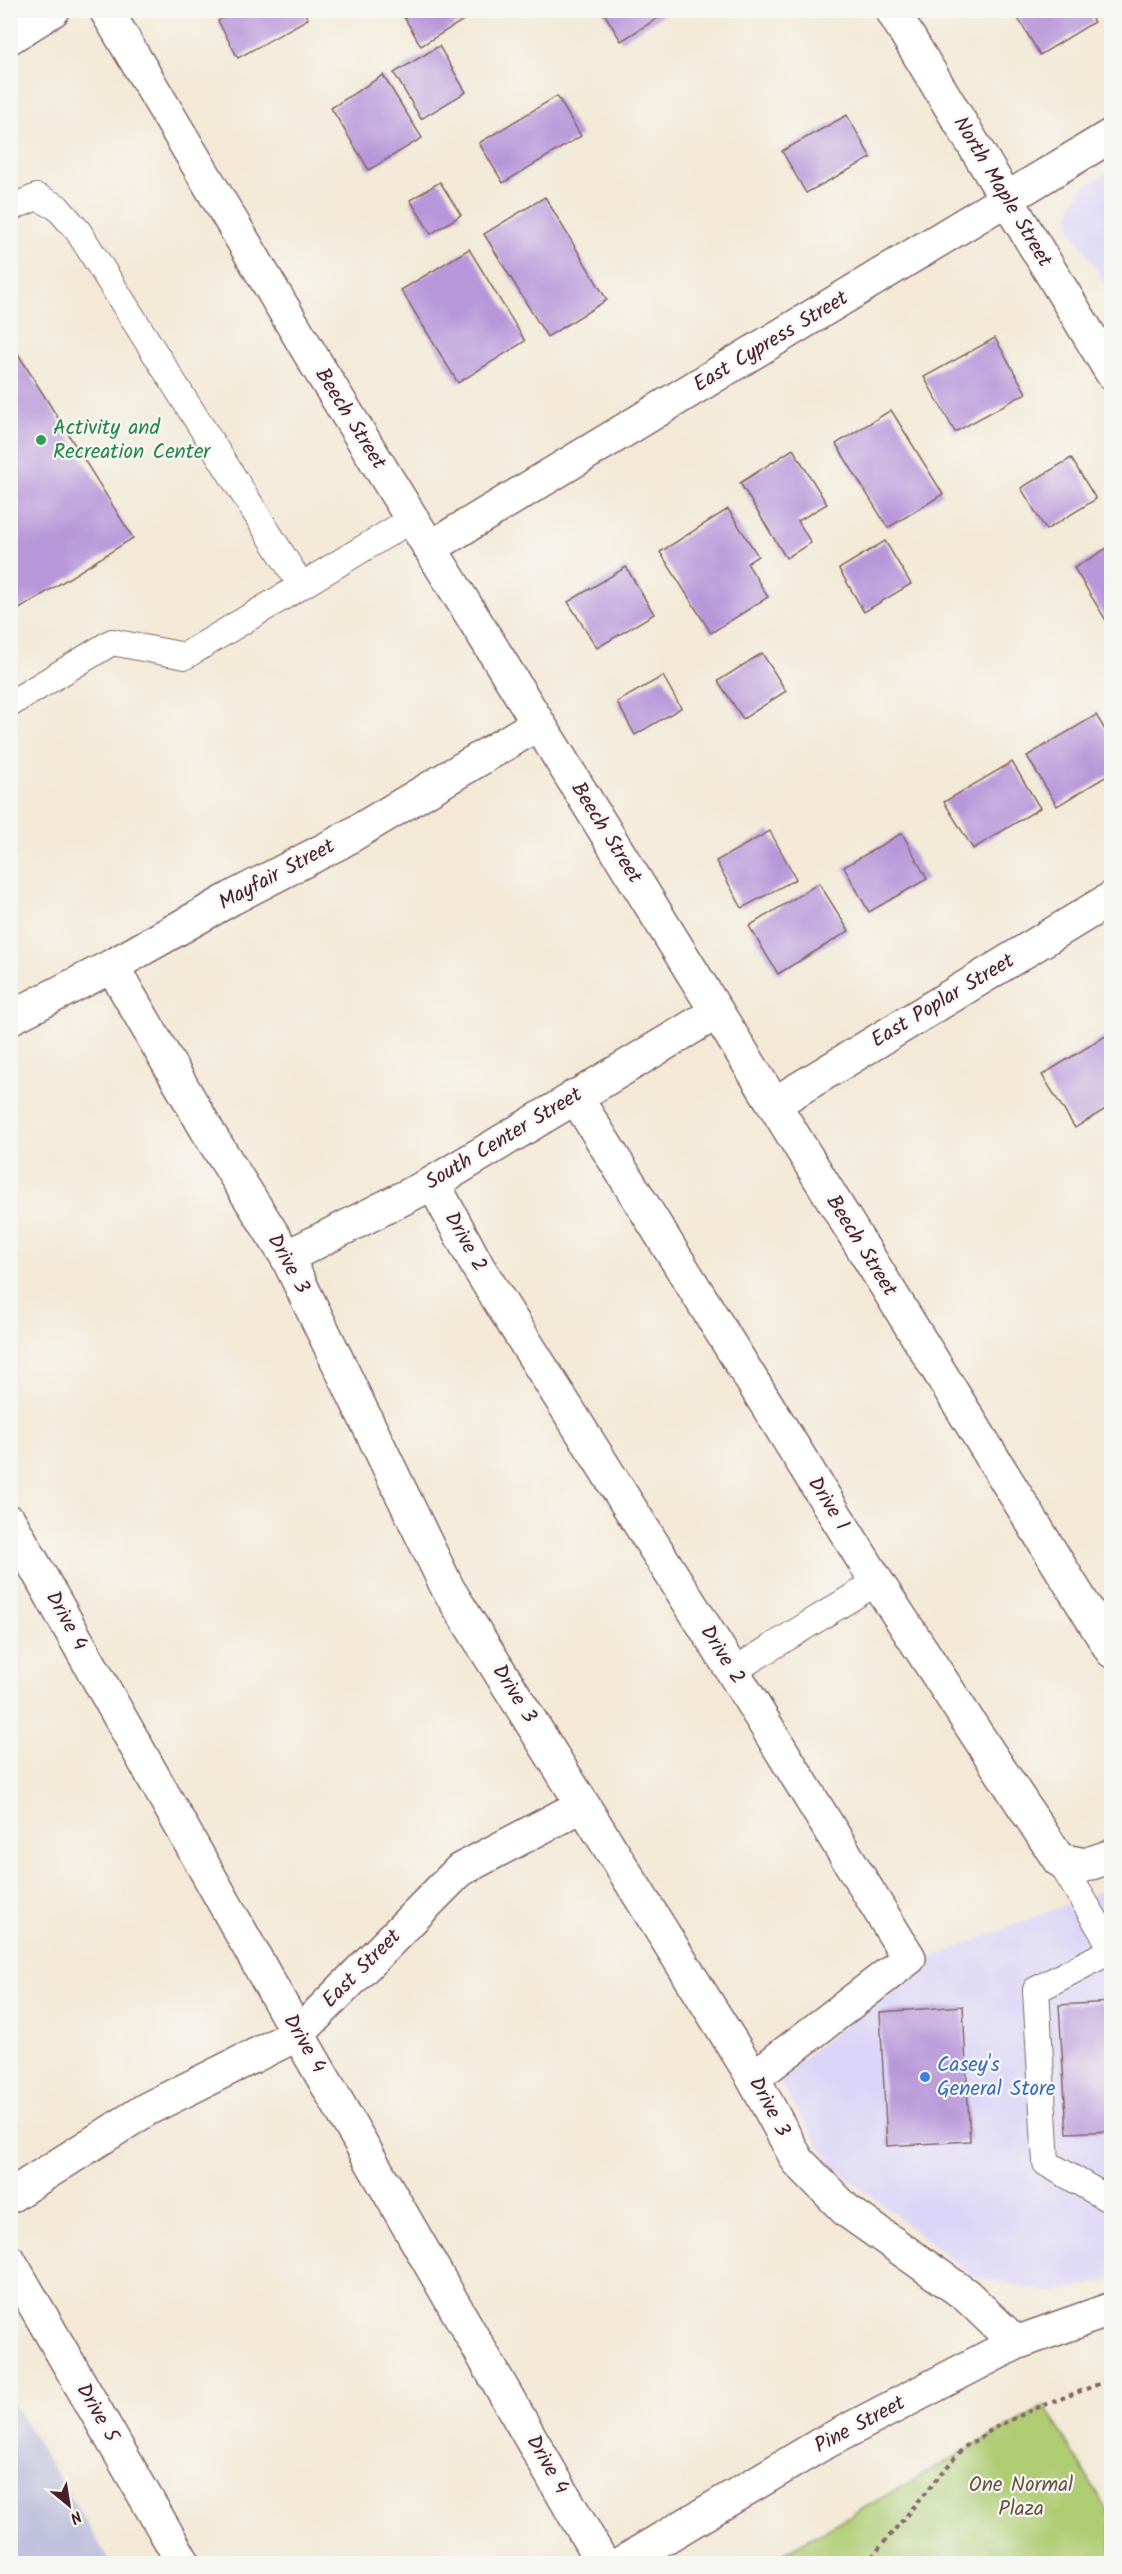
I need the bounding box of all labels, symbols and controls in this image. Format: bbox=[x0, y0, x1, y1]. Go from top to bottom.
street label: North Maple Street bbox=[944, 110, 1061, 275]
street label: East Cypress Street bbox=[687, 282, 856, 401]
street label: Beech Street bbox=[306, 362, 395, 477]
place label: Activity and Recreation Center bbox=[53, 412, 211, 469]
marker: Activity and Recreation Center bbox=[34, 433, 48, 447]
street label: Beech Street bbox=[562, 776, 651, 891]
street label: Mayfair Street bbox=[213, 830, 342, 920]
street label: East Poplar Street bbox=[865, 945, 1022, 1057]
street label: South Center Street bbox=[419, 1079, 590, 1199]
street label: Beech Street bbox=[817, 1189, 906, 1304]
street label: Drive 2 bbox=[435, 1206, 495, 1278]
street label: Drive 3 bbox=[258, 1228, 318, 1300]
street label: Drive 1 bbox=[798, 1470, 858, 1538]
street label: Drive 4 bbox=[36, 1585, 96, 1657]
street label: Drive 2 bbox=[691, 1619, 753, 1691]
street label: Drive 3 bbox=[483, 1658, 545, 1730]
street label: East Street bbox=[315, 1921, 410, 2016]
street label: Drive 4 bbox=[274, 2008, 334, 2080]
place label: Casey's General Store bbox=[937, 2049, 1056, 2106]
marker: Casey's General Store bbox=[918, 2070, 932, 2084]
street label: Drive 3 bbox=[739, 2071, 799, 2143]
street label: Drive 5 bbox=[67, 2377, 128, 2450]
street label: Pine Street bbox=[809, 2387, 912, 2463]
street label: Drive 4 bbox=[517, 2429, 577, 2501]
park label: One Normal Plaza bbox=[969, 2469, 1073, 2526]
north arrow bbox=[39, 2475, 99, 2535]
text: N bbox=[65, 2503, 86, 2530]

